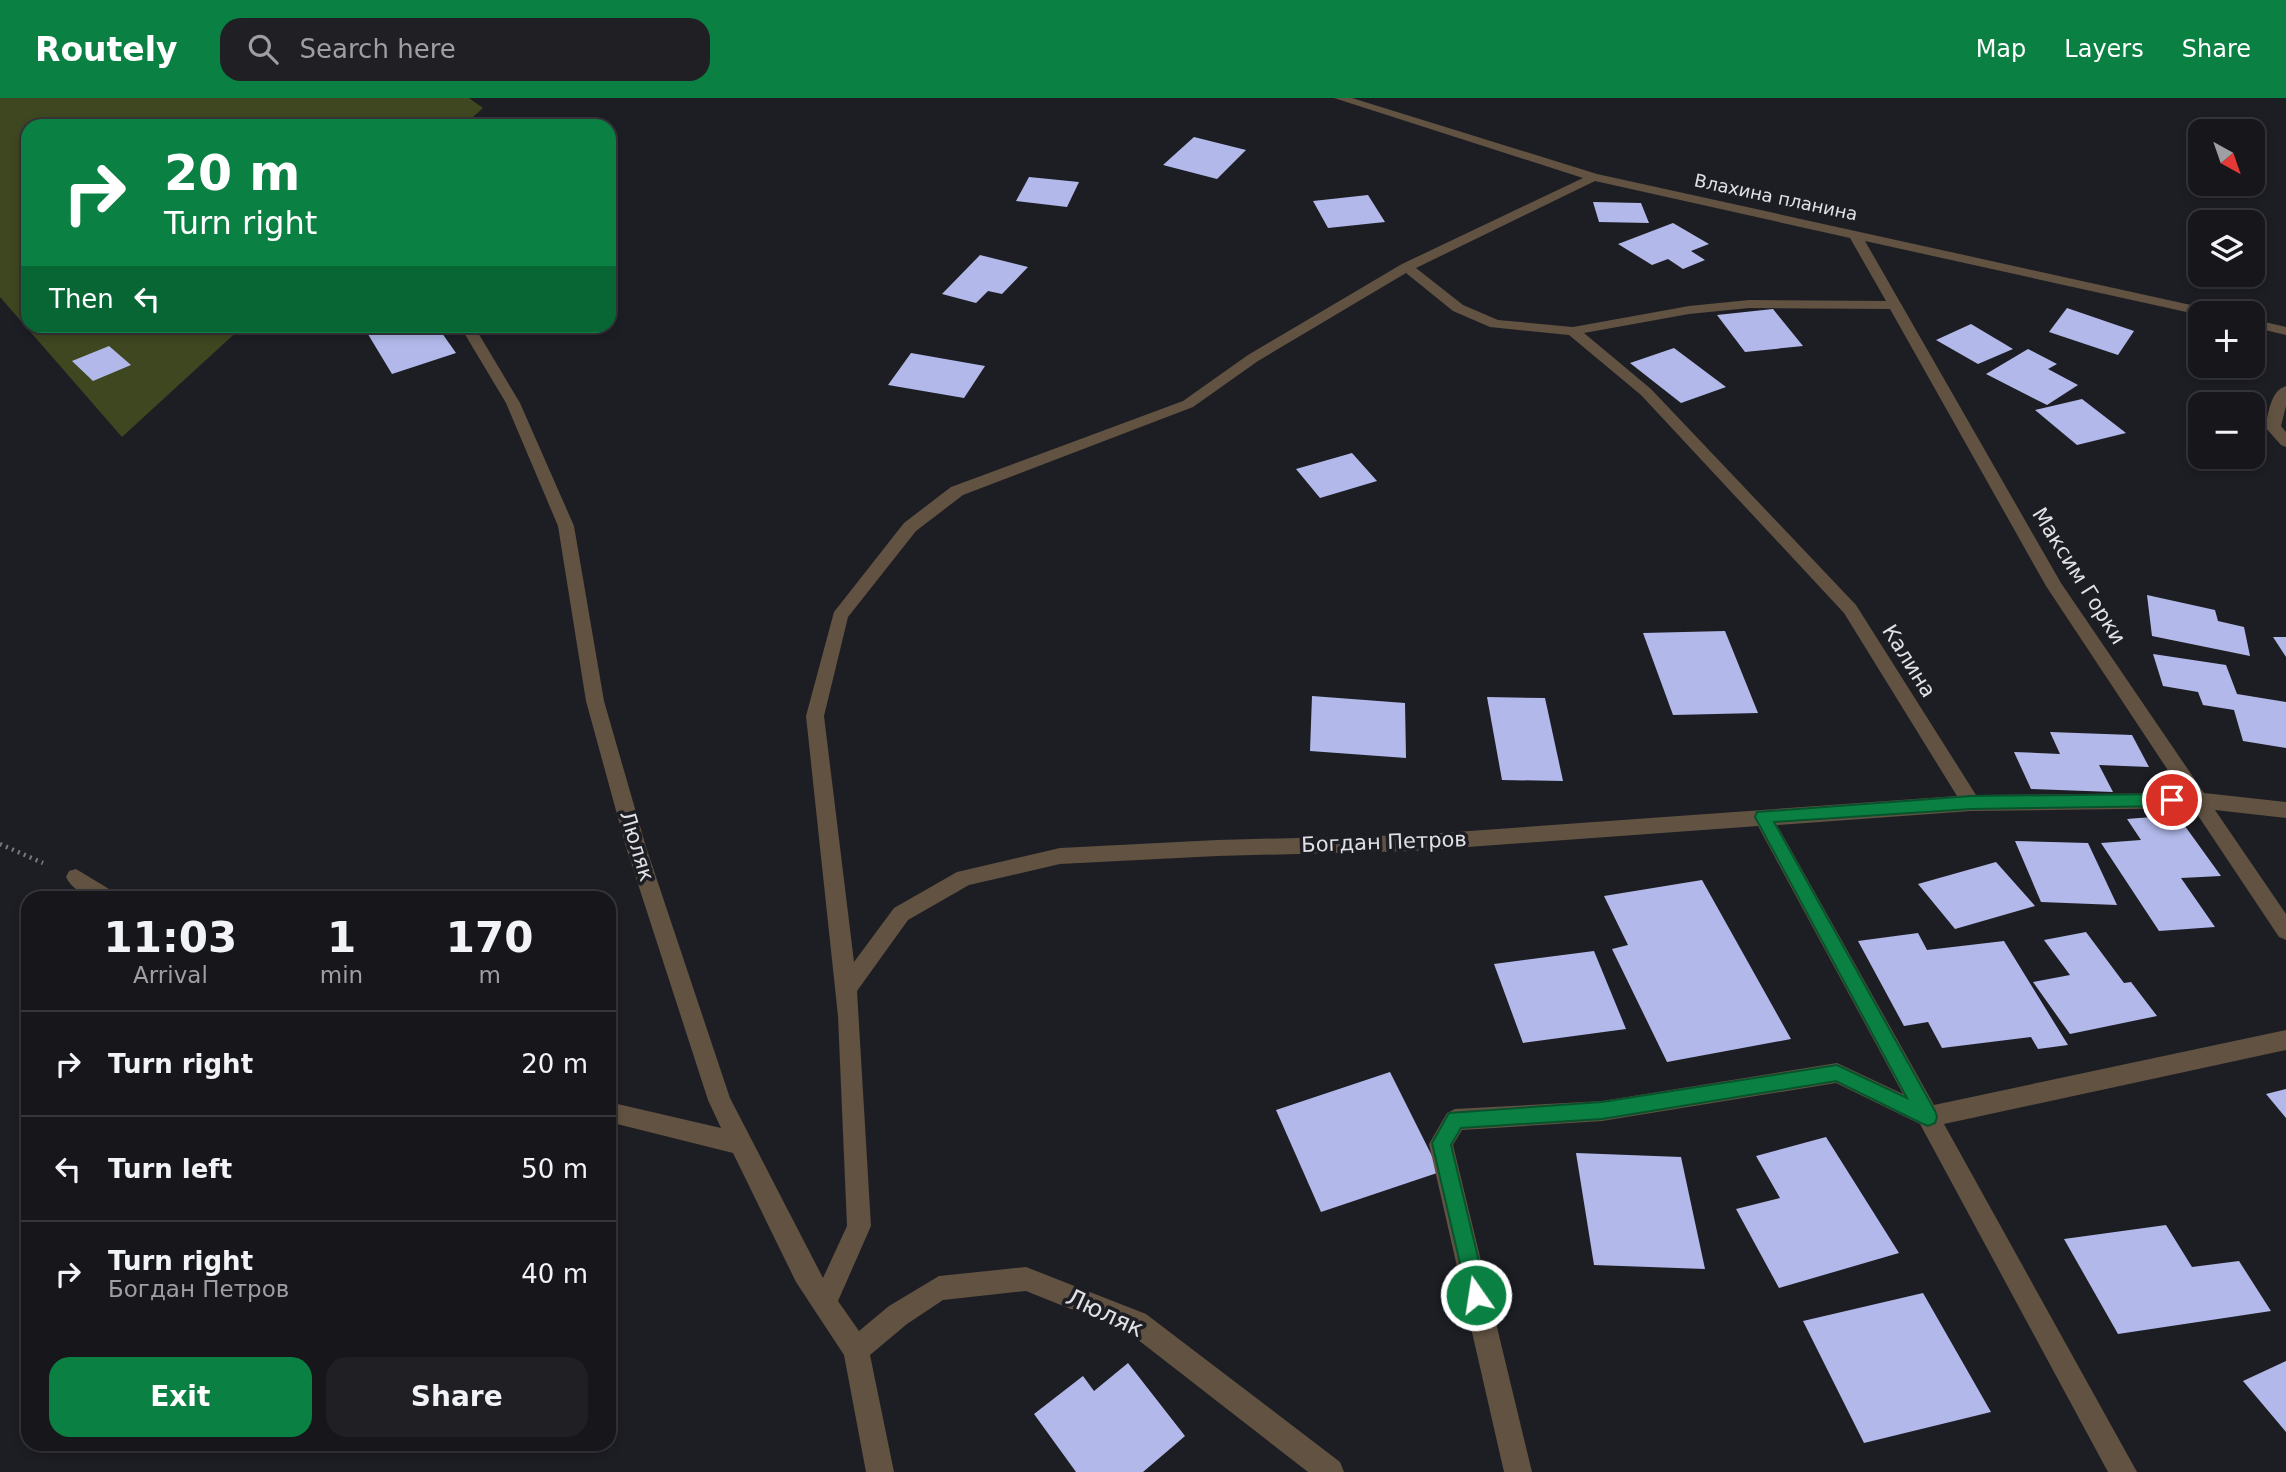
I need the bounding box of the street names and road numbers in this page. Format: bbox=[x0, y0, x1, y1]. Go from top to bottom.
street label: Влахина планина bbox=[1692, 169, 1860, 225]
street label: Максим Горки bbox=[2027, 503, 2131, 649]
street label: Калина bbox=[1877, 620, 1941, 702]
street label: Люляк bbox=[615, 808, 659, 884]
street label: Богдан Петров bbox=[1301, 827, 1467, 857]
street label: Люляк bbox=[1062, 1283, 1148, 1343]

